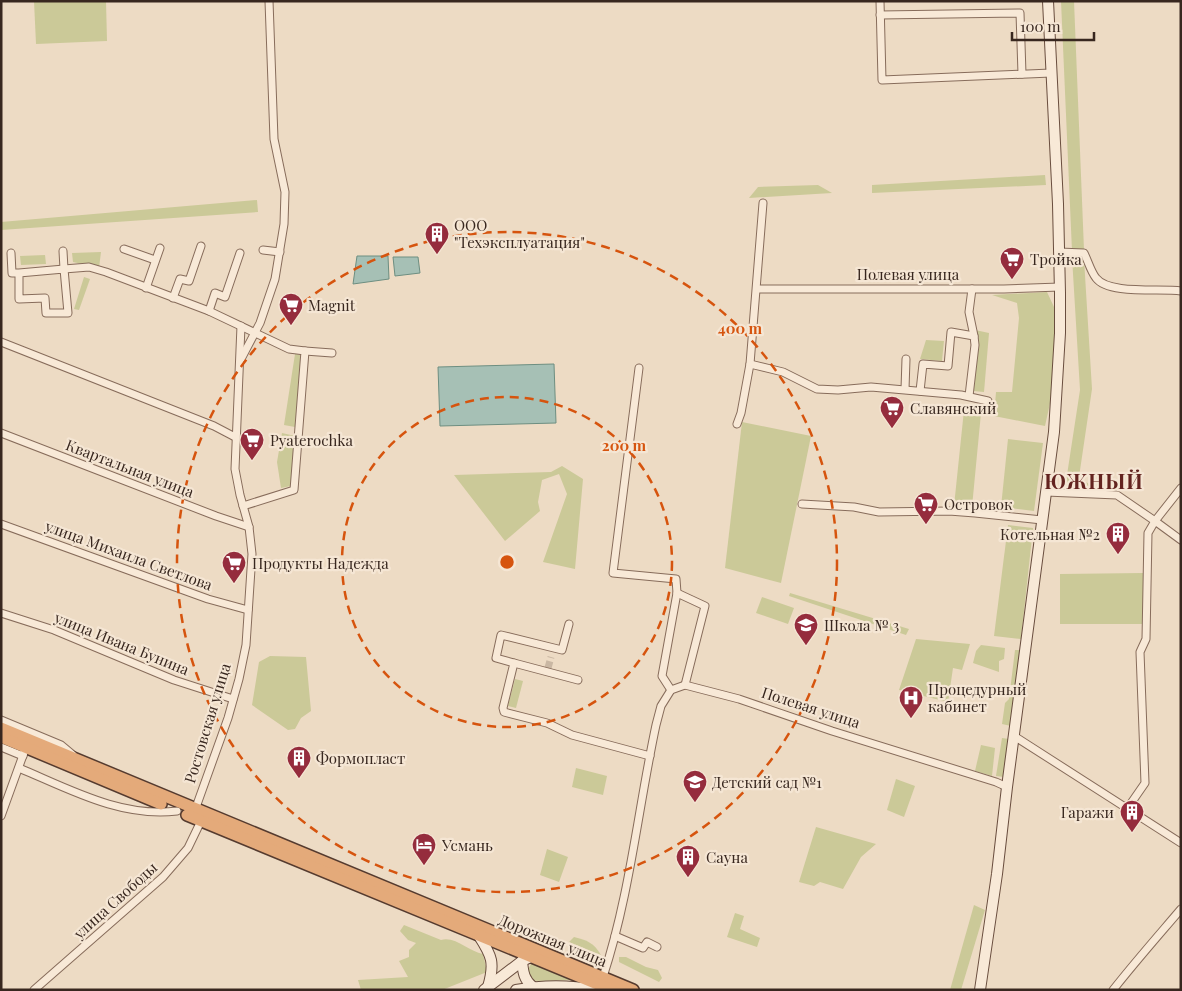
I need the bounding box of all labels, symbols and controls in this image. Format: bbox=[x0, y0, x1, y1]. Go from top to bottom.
scale bar bbox=[1012, 10, 1094, 42]
text: 100 m bbox=[1020, 16, 1061, 36]
place label: ООО "Техэксплуатация" bbox=[454, 215, 585, 252]
building icon: ООО "Техэксплуатация" bbox=[424, 221, 450, 255]
supermarket icon: Тройка bbox=[999, 246, 1025, 280]
place label: Тройка bbox=[1030, 249, 1082, 269]
street label: Полевая улица bbox=[857, 264, 960, 284]
supermarket icon: Magnit bbox=[278, 292, 304, 326]
place label: Magnit bbox=[308, 295, 356, 315]
text: 400 m bbox=[718, 318, 763, 338]
supermarket icon: Славянский bbox=[879, 395, 905, 429]
place label: Славянский bbox=[910, 398, 996, 418]
supermarket icon: Pyaterochka bbox=[239, 427, 265, 461]
place label: Pyaterochka bbox=[270, 430, 353, 450]
street label: Квартальная улица bbox=[63, 434, 197, 502]
text: 200 m bbox=[602, 435, 647, 455]
district label: ЮЖНЫЙ bbox=[1044, 467, 1144, 494]
supermarket icon: Островок bbox=[913, 491, 939, 525]
place label: Островок bbox=[944, 494, 1013, 514]
street label: улица Михаила Светлова bbox=[42, 515, 216, 595]
building icon: Котельная №2 bbox=[1105, 521, 1131, 555]
place label: Котельная №2 bbox=[1000, 524, 1100, 544]
supermarket icon: Продукты Надежда bbox=[221, 550, 247, 584]
place label: Продукты Надежда bbox=[252, 553, 389, 573]
centre of rings bbox=[498, 553, 516, 571]
street label: улица Ивана Бунина bbox=[51, 606, 193, 679]
school or university icon: Школа № 3 bbox=[793, 612, 819, 646]
place label: Школа № 3 bbox=[824, 615, 900, 635]
street label: Ростовская улица bbox=[179, 660, 235, 785]
place label: Процедурный кабинет bbox=[928, 679, 1026, 716]
street label: Полевая улица bbox=[759, 682, 863, 732]
hospital icon: Процедурный кабинет bbox=[898, 685, 924, 719]
building icon: Формопласт bbox=[286, 745, 312, 779]
place label: Формопласт bbox=[316, 748, 405, 768]
school or university icon: Детский сад №1 bbox=[682, 769, 708, 803]
place label: Детский сад №1 bbox=[712, 772, 822, 792]
building icon: Гаражи bbox=[1119, 799, 1145, 833]
place label: Гаражи bbox=[1061, 802, 1114, 822]
hotel icon: Усмань bbox=[411, 832, 437, 866]
place label: Усмань bbox=[441, 835, 493, 855]
building icon: Сауна bbox=[675, 844, 701, 878]
place label: Сауна bbox=[706, 847, 748, 867]
street label: улица Свободы bbox=[68, 857, 161, 944]
street label: Дорожная улица bbox=[496, 909, 611, 971]

